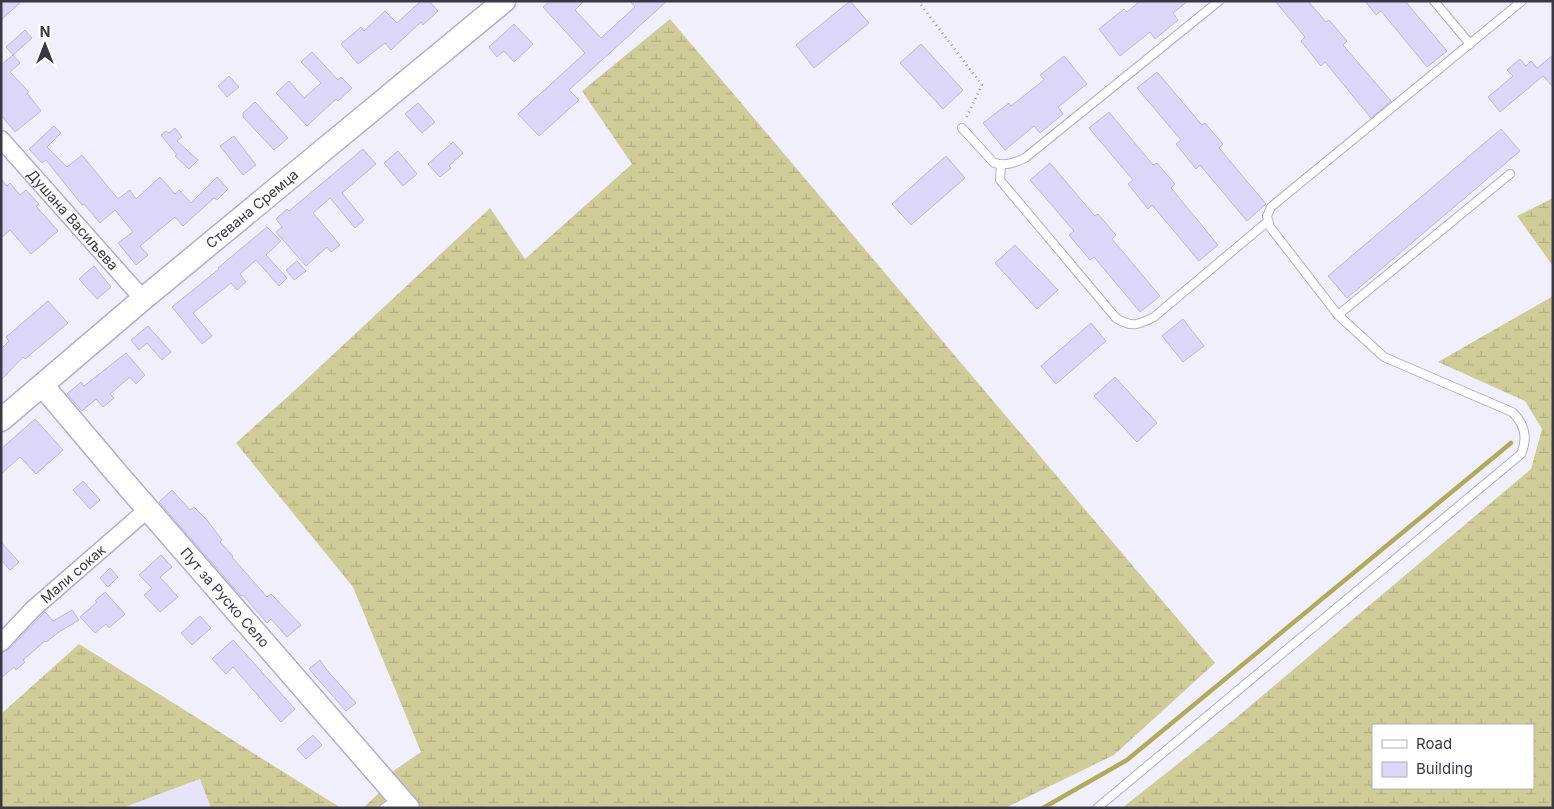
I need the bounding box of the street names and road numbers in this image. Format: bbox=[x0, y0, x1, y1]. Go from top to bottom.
street label: Душана Васиљева bbox=[24, 166, 122, 273]
street label: Стевана Сремца bbox=[202, 166, 301, 252]
street label: Мали сокак bbox=[37, 541, 109, 606]
street label: Пут за Руско Село bbox=[177, 544, 273, 651]

